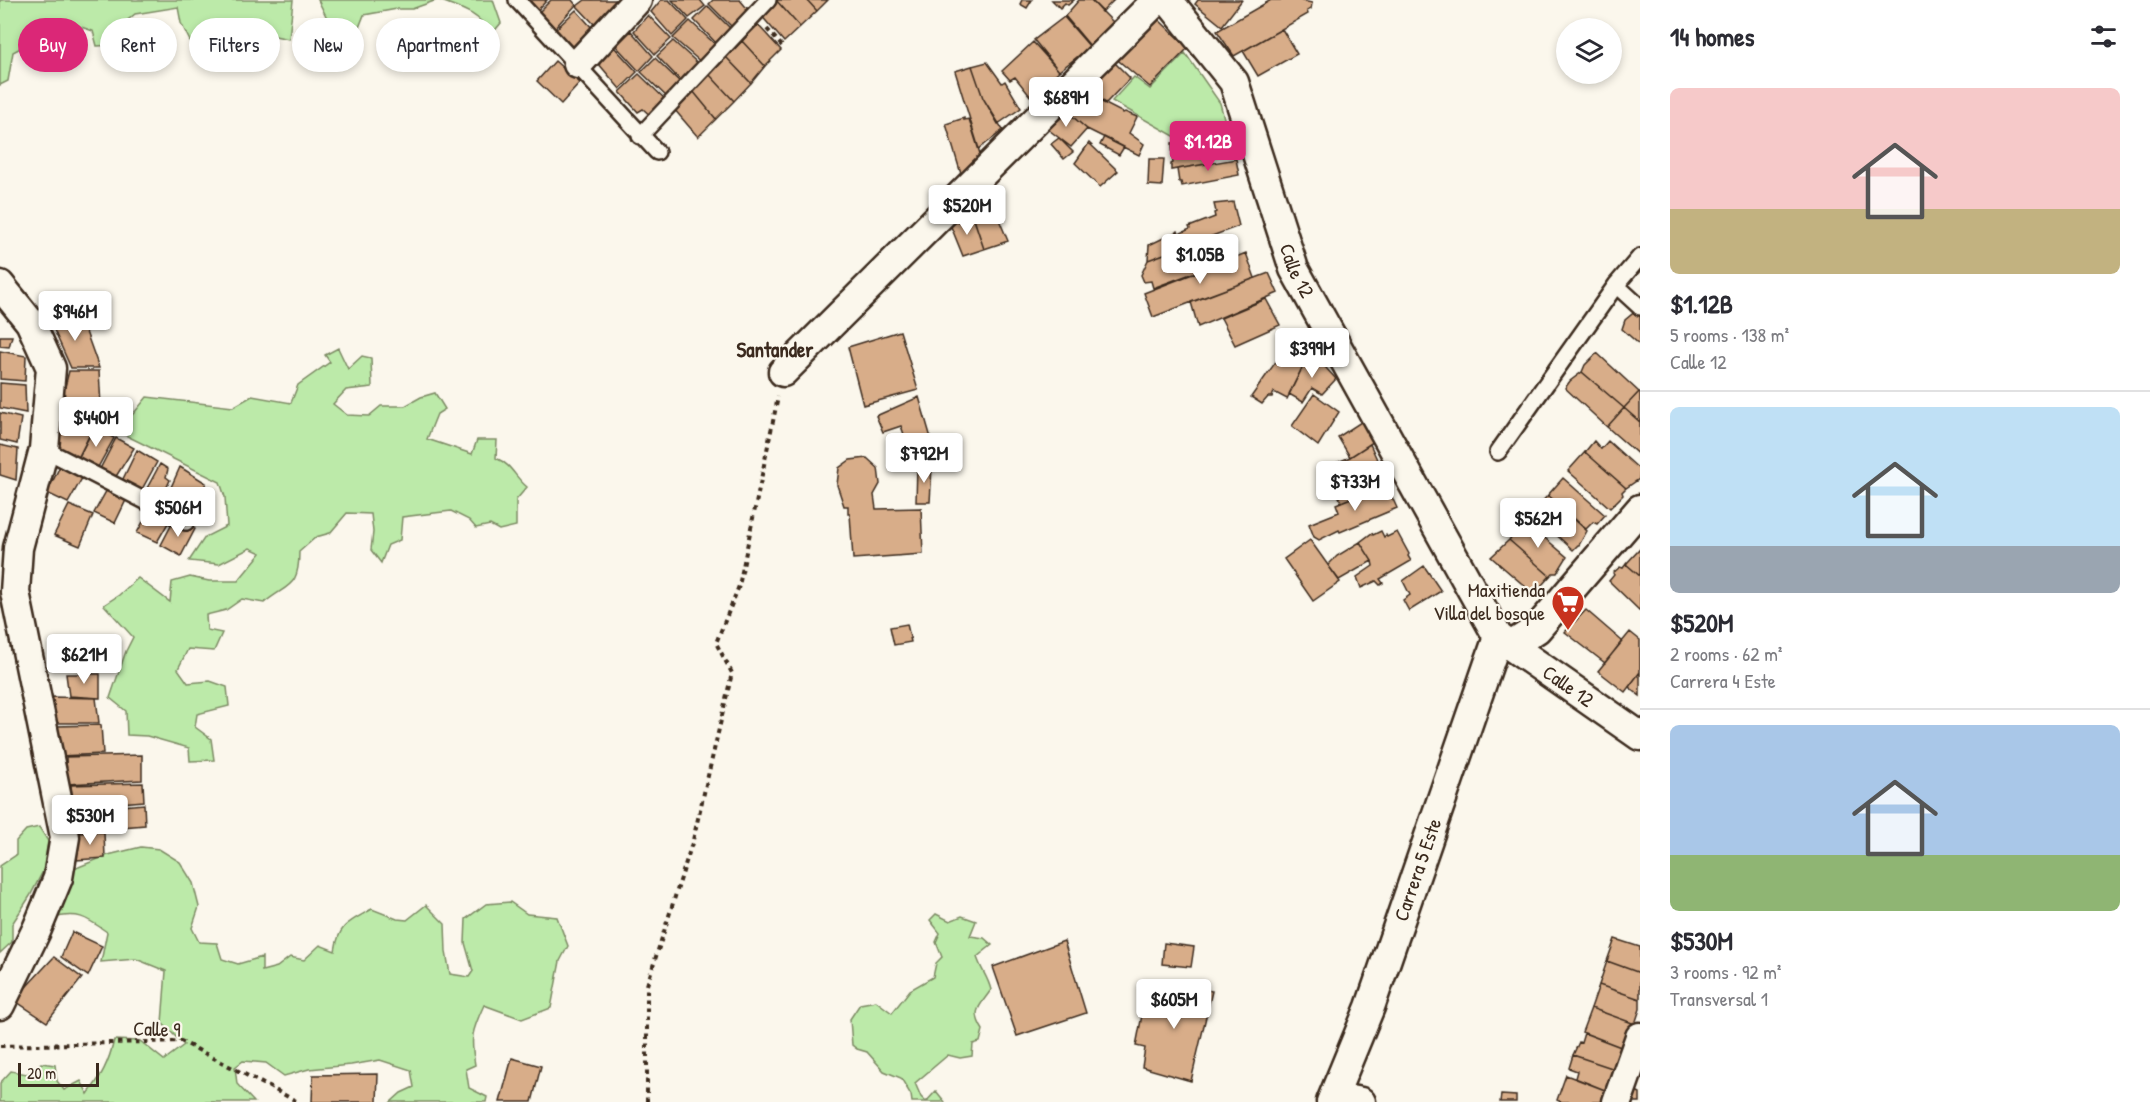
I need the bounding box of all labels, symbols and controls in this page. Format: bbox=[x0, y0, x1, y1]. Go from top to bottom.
chip: Buy bbox=[18, 18, 88, 72]
chip: Rent bbox=[100, 18, 177, 72]
chip: Filters bbox=[189, 18, 280, 72]
chip: New bbox=[292, 18, 364, 72]
chip: Apartment bbox=[376, 18, 500, 72]
map controls bbox=[1556, 18, 1622, 84]
button: layers bbox=[1556, 18, 1622, 84]
text: 14 homes bbox=[1670, 19, 1755, 54]
icon: filters bbox=[2087, 20, 2120, 53]
pin: $689M bbox=[1024, 77, 1108, 128]
text: $689M bbox=[1043, 83, 1089, 110]
pin: $1.12B bbox=[1159, 121, 1257, 172]
text: $1.12B bbox=[1184, 127, 1232, 154]
icon: home bbox=[1841, 127, 1949, 235]
pin: $520M bbox=[925, 185, 1009, 236]
text: $520M bbox=[943, 191, 991, 218]
pin: $1.05B bbox=[1151, 234, 1249, 285]
text: $1.05B bbox=[1175, 240, 1225, 267]
street label: Calle 12 bbox=[1274, 240, 1321, 303]
text: $1.12B bbox=[1670, 286, 1733, 321]
pin: $946M bbox=[33, 291, 117, 342]
text: $946M bbox=[53, 297, 97, 324]
text: 5 rooms · 138 m² bbox=[1670, 321, 1789, 348]
pin: $399M bbox=[1270, 328, 1354, 379]
text: $399M bbox=[1289, 334, 1335, 361]
district label: Santander bbox=[737, 335, 814, 364]
text: Calle 12 bbox=[1670, 348, 1727, 375]
pin: $440M bbox=[54, 397, 138, 448]
text: $440M bbox=[73, 403, 119, 430]
pin: $792M bbox=[882, 433, 966, 484]
text: $792M bbox=[900, 439, 948, 466]
icon: home bbox=[1841, 446, 1949, 554]
pin: $733M bbox=[1313, 461, 1397, 512]
text: $733M bbox=[1330, 467, 1380, 494]
pin: $506M bbox=[136, 487, 220, 538]
text: $506M bbox=[154, 493, 202, 520]
pin: $562M bbox=[1496, 498, 1580, 549]
text: $562M bbox=[1514, 504, 1562, 531]
place label: Maxitienda Villa del bosque bbox=[1433, 576, 1545, 626]
supermarket icon: Maxitienda Villa del bosque bbox=[1550, 584, 1586, 631]
text: $520M bbox=[1670, 605, 1733, 640]
pin: $621M bbox=[42, 634, 126, 685]
text: $621M bbox=[61, 640, 107, 667]
text: 2 rooms · 62 m² bbox=[1670, 640, 1782, 667]
street label: Calle 12 bbox=[1538, 658, 1600, 713]
text: Carrera 4 Este bbox=[1670, 667, 1776, 694]
icon: home bbox=[1841, 764, 1949, 872]
pin: $530M bbox=[48, 795, 132, 846]
text: $530M bbox=[66, 801, 114, 828]
street label: Carrera 5 Este bbox=[1387, 815, 1447, 924]
text: $530M bbox=[1670, 923, 1733, 958]
text: 3 rooms · 92 m² bbox=[1670, 958, 1781, 985]
pin: $605M bbox=[1132, 979, 1216, 1030]
text: $605M bbox=[1150, 985, 1198, 1012]
text: Transversal 1 bbox=[1670, 985, 1768, 1012]
street label: Calle 9 bbox=[133, 1014, 181, 1043]
scale bar bbox=[18, 1060, 99, 1088]
text: 20 m bbox=[27, 1062, 56, 1084]

